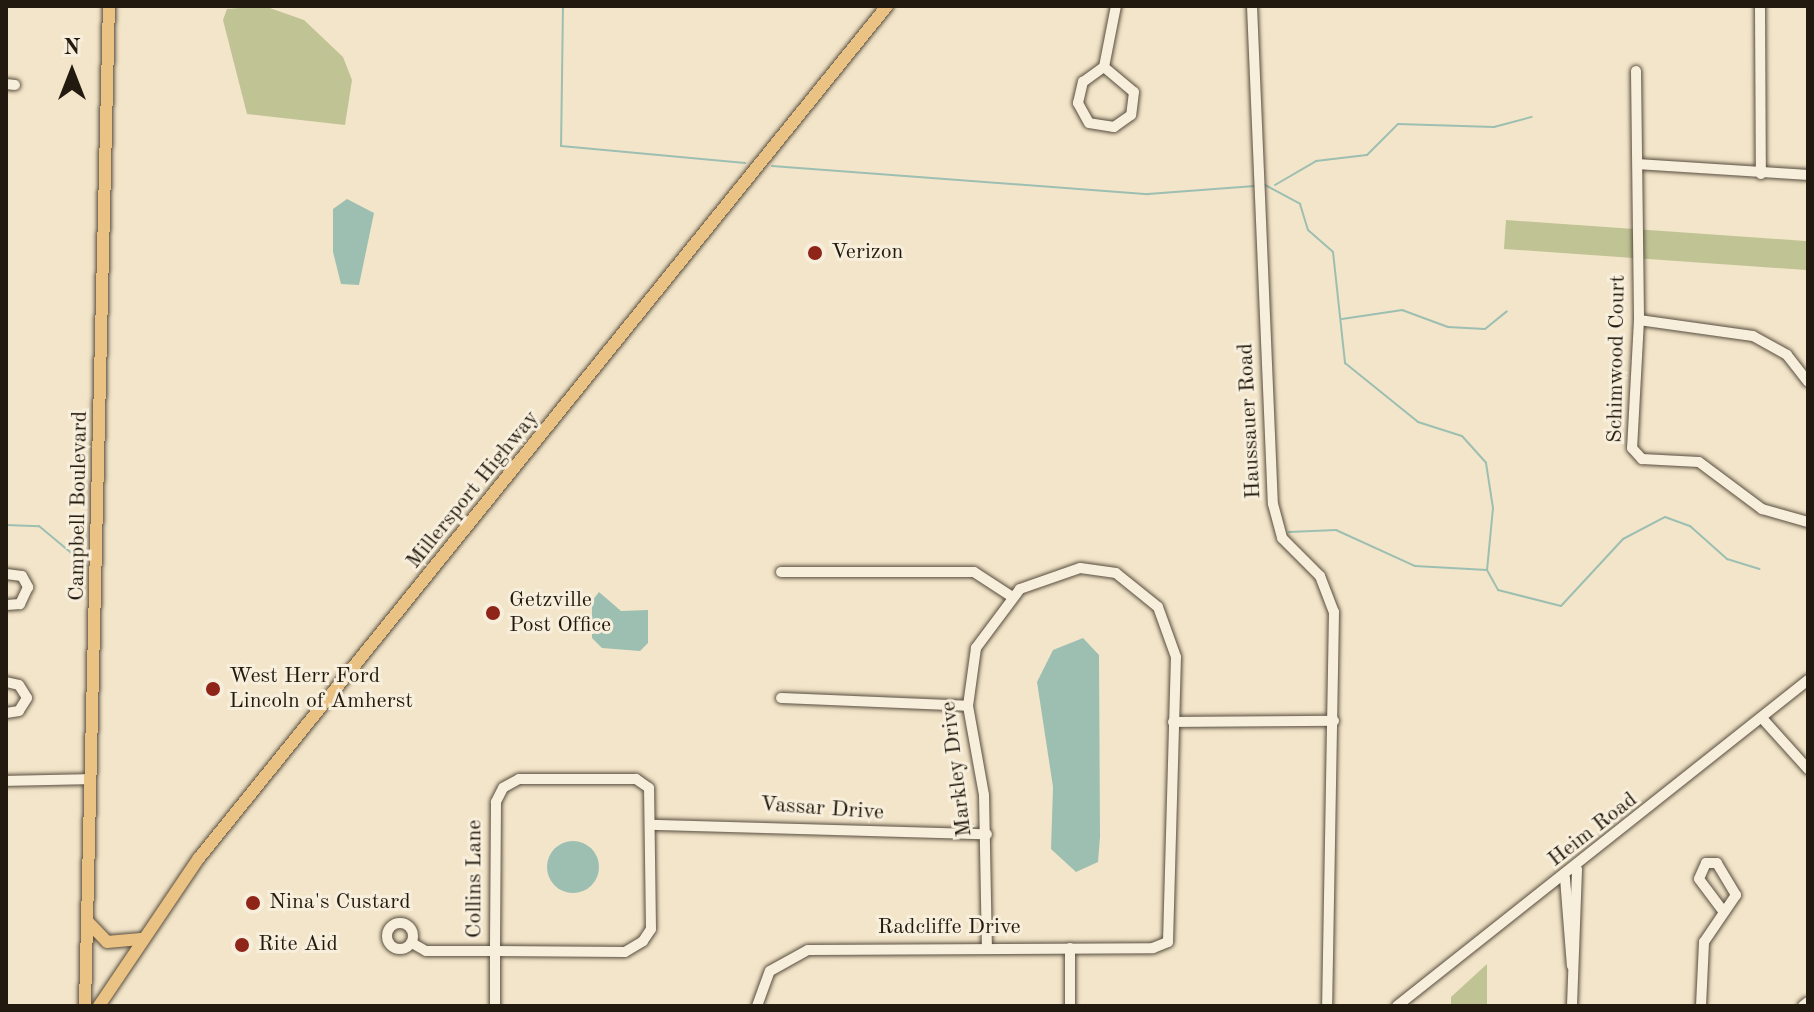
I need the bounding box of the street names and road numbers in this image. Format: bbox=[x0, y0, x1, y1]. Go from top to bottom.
street label: Schimwood Court bbox=[1602, 275, 1632, 443]
street label: Haussauer Road bbox=[1233, 342, 1267, 500]
street label: Millersport Highway bbox=[401, 406, 545, 574]
street label: Campbell Boulevard bbox=[64, 411, 94, 601]
street label: Markley Drive bbox=[936, 700, 978, 838]
street label: Heim Road bbox=[1543, 787, 1643, 873]
street label: Vassar Drive bbox=[759, 792, 885, 826]
street label: Collins Lane bbox=[462, 820, 488, 938]
street label: Radcliffe Drive bbox=[877, 915, 1021, 941]

